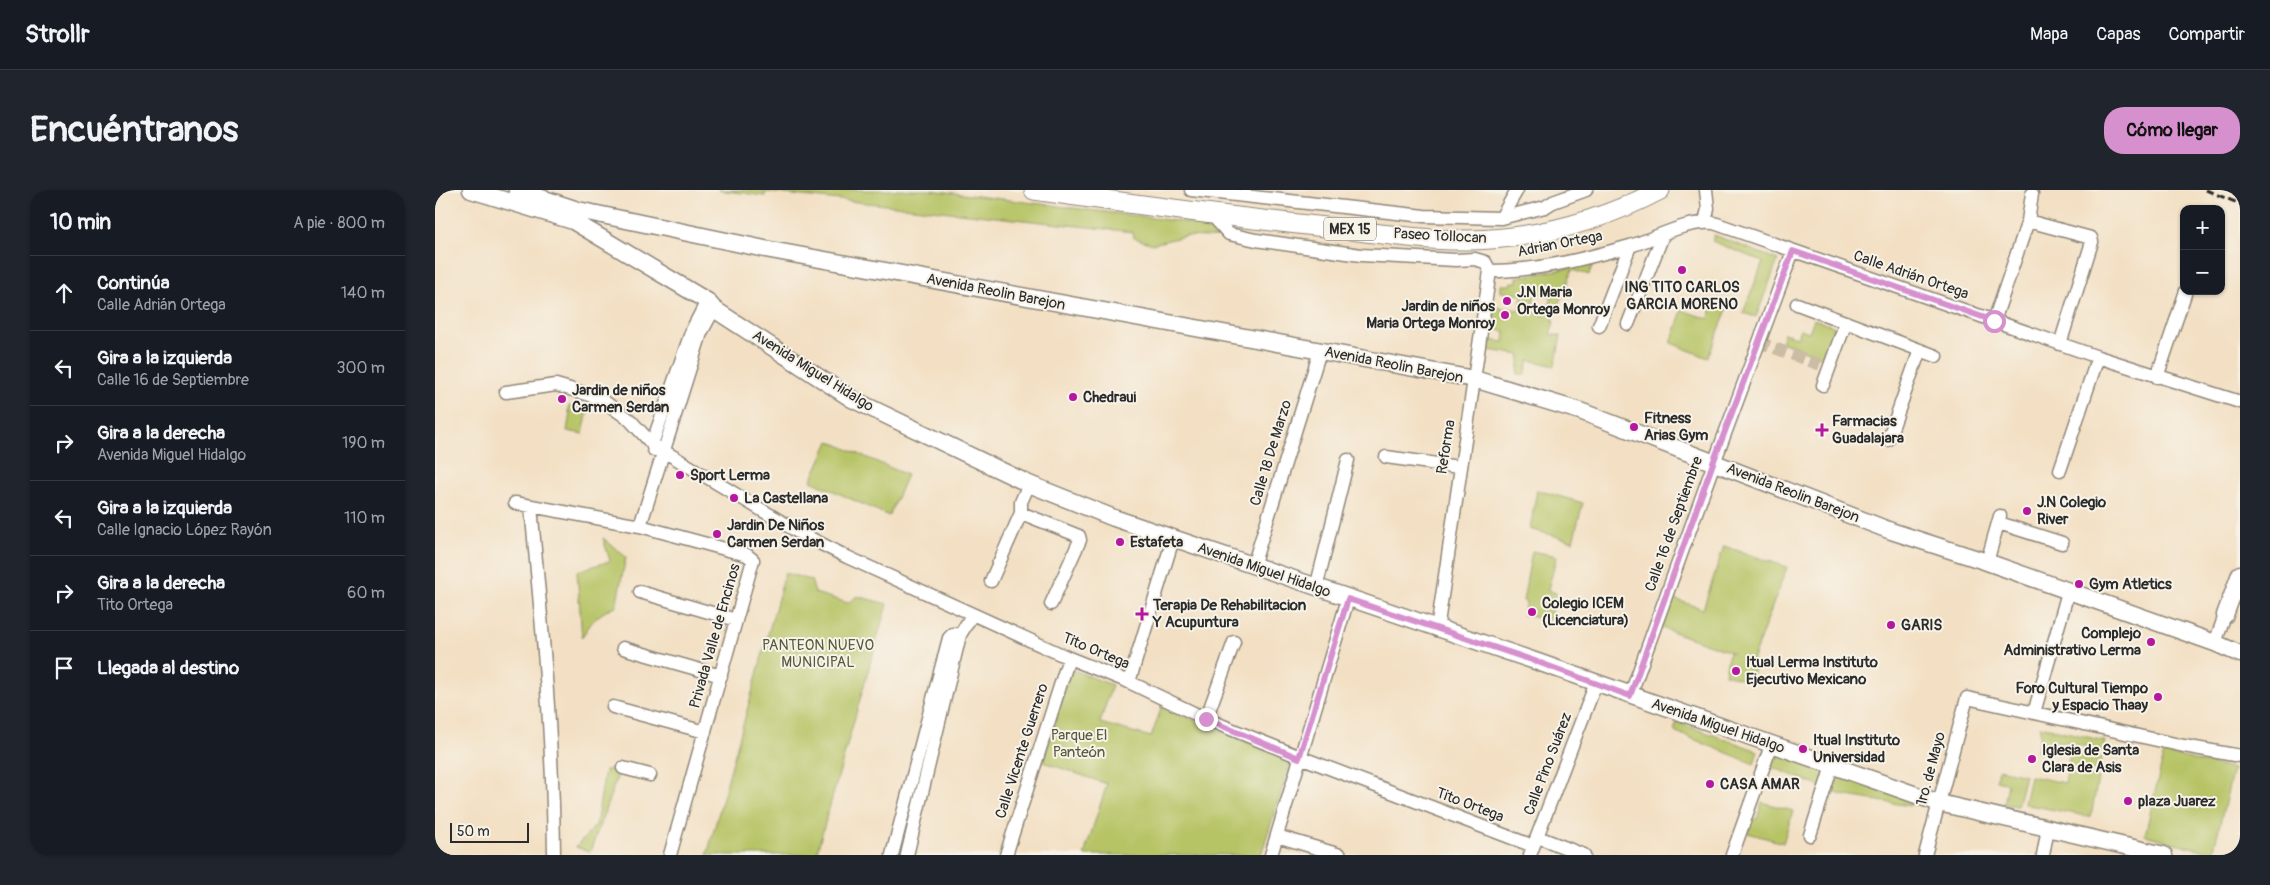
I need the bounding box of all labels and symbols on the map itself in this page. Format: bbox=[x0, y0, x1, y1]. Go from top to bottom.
road number: MEX 15 bbox=[1324, 218, 1376, 240]
street label: Paseo Tollocan bbox=[1393, 224, 1487, 248]
street label: Adrian Ortega bbox=[1516, 226, 1604, 262]
street label: Calle Adrián Ortega bbox=[1851, 246, 1971, 304]
marker: ING TITO CARLOS GARCIA MORENO bbox=[1676, 264, 1688, 276]
street label: Avenida Reolin Barejon bbox=[925, 269, 1067, 315]
place label: ING TITO CARLOS GARCIA MORENO bbox=[1624, 278, 1740, 314]
place label: J.N Maria Ortega Monroy bbox=[1517, 283, 1610, 319]
marker: J.N Maria Ortega Monroy bbox=[1501, 295, 1513, 307]
place label: Jardin de niños Maria Ortega Monroy bbox=[1366, 297, 1496, 333]
marker: Jardin de niños Maria Ortega Monroy bbox=[1499, 309, 1511, 321]
route start bbox=[1983, 310, 2006, 333]
street label: Avenida Miguel Hidalgo bbox=[749, 326, 877, 416]
street label: Avenida Reolin Barejon bbox=[1323, 342, 1465, 388]
place label: Jardin de niños Carmen Serdan bbox=[572, 381, 670, 417]
place label: Chedraui bbox=[1083, 388, 1137, 407]
marker: Chedraui bbox=[1067, 391, 1079, 403]
marker: Jardin de niños Carmen Serdan bbox=[556, 393, 568, 405]
street label: Calle 18 De Marzo bbox=[1246, 398, 1296, 508]
place label: Fitness Arias Gym bbox=[1644, 409, 1708, 445]
place label: Farmacias Guadalajara bbox=[1832, 412, 1904, 448]
street label: Reforma bbox=[1432, 418, 1460, 476]
marker: Fitness Arias Gym bbox=[1628, 421, 1640, 433]
marker: Farmacias Guadalajara bbox=[1816, 424, 1828, 436]
street label: Calle 16 de Septiembre bbox=[1641, 453, 1707, 594]
street label: Avenida Reolin Barejon bbox=[1724, 459, 1862, 527]
place label: Sport Lerma bbox=[690, 466, 770, 485]
marker: Sport Lerma bbox=[674, 469, 686, 481]
place label: La Castellana bbox=[744, 489, 828, 508]
marker: La Castellana bbox=[728, 492, 740, 504]
place label: J.N Colegio River bbox=[2037, 493, 2106, 529]
marker: J.N Colegio River bbox=[2021, 505, 2033, 517]
place label: Jardin De Niños Carmen Serdan bbox=[727, 516, 825, 552]
marker: Jardin De Niños Carmen Serdan bbox=[711, 528, 723, 540]
place label: Estafeta bbox=[1130, 533, 1183, 552]
marker: Estafeta bbox=[1114, 536, 1126, 548]
street label: Avenida Miguel Hidalgo bbox=[1195, 538, 1333, 602]
street label: Privada Valle de Encinos bbox=[685, 561, 745, 711]
place label: Gym Atletics bbox=[2089, 575, 2172, 594]
marker: Gym Atletics bbox=[2073, 578, 2085, 590]
place label: Colegio ICEM (Licenciatura) bbox=[1542, 594, 1629, 630]
place label: Terapia De Rehabilitacion Y Acupuntura bbox=[1152, 596, 1307, 632]
marker: Colegio ICEM (Licenciatura) bbox=[1526, 606, 1538, 618]
marker: Terapia De Rehabilitacion Y Acupuntura bbox=[1135, 607, 1149, 621]
place label: GARIS bbox=[1901, 616, 1943, 635]
marker: GARIS bbox=[1885, 619, 1897, 631]
place label: Complejo Administrativo Lerma bbox=[2004, 624, 2141, 660]
street label: Tito Ortega bbox=[1060, 628, 1132, 674]
park label: PANTEON NUEVO MUNICIPAL bbox=[762, 636, 874, 672]
marker: Complejo Administrativo Lerma bbox=[2145, 636, 2157, 648]
place label: Itual Lerma Instituto Ejecutivo Mexicano bbox=[1746, 653, 1878, 689]
marker: Itual Lerma Instituto Ejecutivo Mexicano bbox=[1730, 665, 1742, 677]
place label: Foro Cultural Tiempo y Espacio Thaay bbox=[2015, 679, 2149, 715]
street label: Calle Vicente Guerrero bbox=[991, 681, 1053, 821]
marker: Foro Cultural Tiempo y Espacio Thaay bbox=[2152, 691, 2164, 703]
street label: Avenida Miguel Hidalgo bbox=[1649, 694, 1787, 758]
route end bbox=[1195, 708, 1218, 731]
street label: Calle Pino Suárez bbox=[1520, 710, 1576, 818]
park label: Parque El Panteón bbox=[1051, 726, 1107, 762]
street label: 1ro. de Mayo bbox=[1912, 730, 1950, 808]
place label: Itual Instituto Universidad bbox=[1813, 731, 1900, 767]
place label: Iglesia de Santa Clara de Asis bbox=[2042, 741, 2139, 777]
marker: Itual Instituto Universidad bbox=[1797, 743, 1809, 755]
marker: Iglesia de Santa Clara de Asis bbox=[2026, 753, 2038, 765]
place label: CASA AMAR bbox=[1720, 775, 1800, 794]
marker: CASA AMAR bbox=[1704, 778, 1716, 790]
street label: Tito Ortega bbox=[1433, 783, 1507, 827]
place label: plaza Juarez bbox=[2138, 792, 2216, 811]
marker: plaza Juarez bbox=[2122, 795, 2134, 807]
scale bar bbox=[450, 820, 529, 843]

